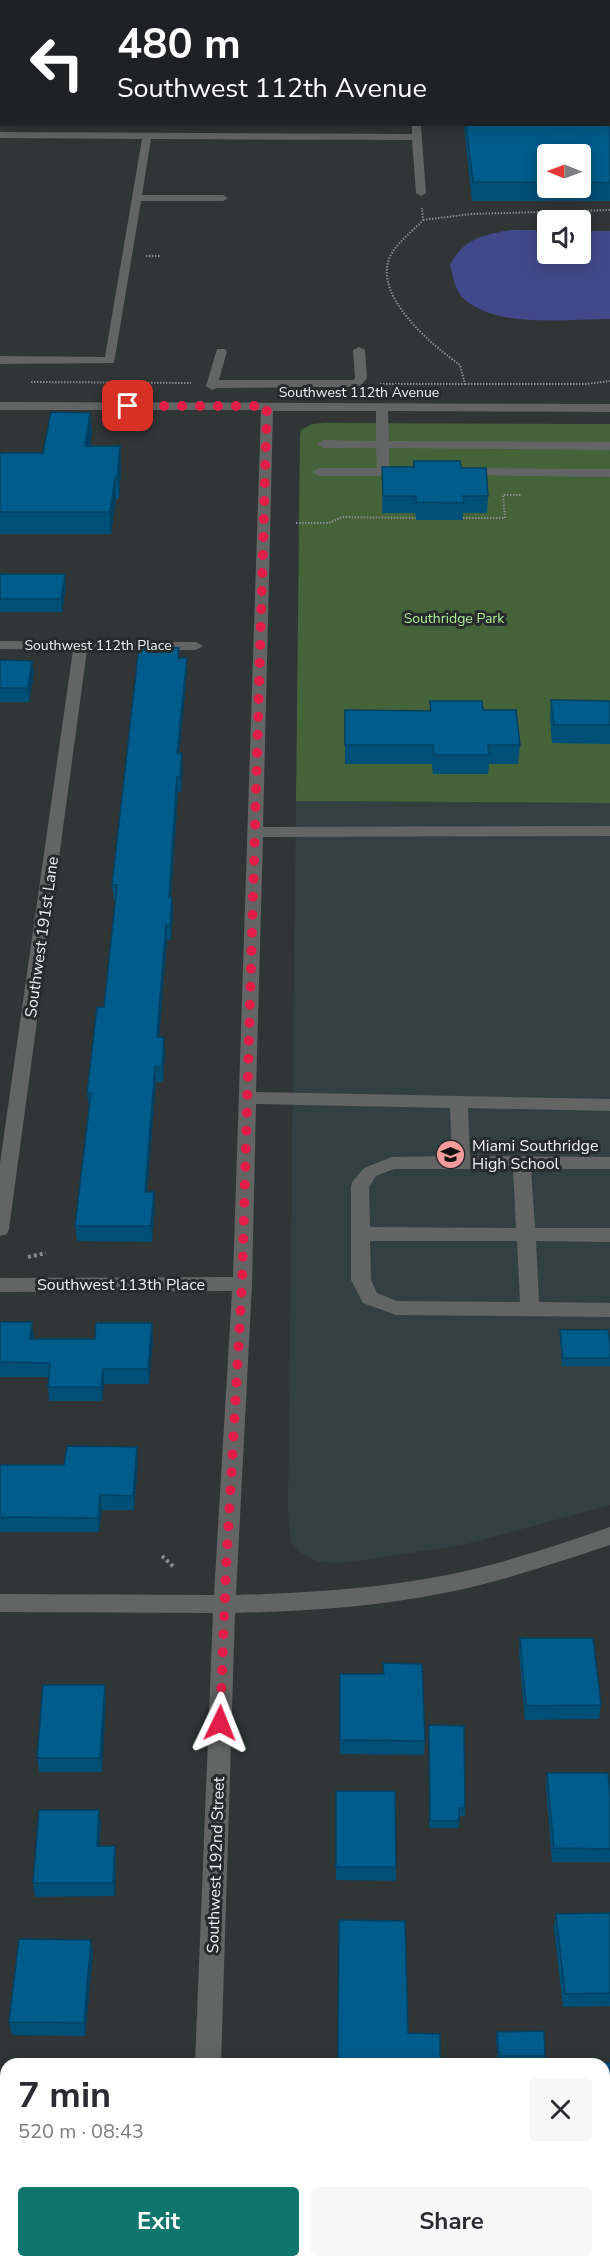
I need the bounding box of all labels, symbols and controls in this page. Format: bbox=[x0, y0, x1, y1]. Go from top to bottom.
text: 480 m bbox=[117, 16, 241, 73]
icon: left bbox=[18, 24, 96, 102]
text: Southwest 112th Avenue bbox=[117, 70, 427, 107]
north arrow bbox=[537, 144, 591, 198]
map controls bbox=[537, 144, 591, 264]
button: sound bbox=[537, 210, 591, 264]
pin bbox=[102, 380, 153, 431]
street label: Southwest 112th Avenue bbox=[279, 383, 439, 402]
icon: arrive bbox=[111, 389, 144, 422]
park label: Southridge Park bbox=[404, 609, 505, 628]
street label: Southwest 112th Place bbox=[24, 636, 172, 655]
street label: Southwest 191st Lane bbox=[20, 855, 64, 1019]
place label: Miami Southridge High School bbox=[472, 1135, 598, 1175]
school or university icon: Miami Southridge High School bbox=[435, 1138, 467, 1170]
street label: Southwest 113th Place bbox=[37, 1274, 205, 1296]
position arrow bbox=[188, 1691, 252, 1755]
street label: Southwest 192nd Street bbox=[202, 1776, 230, 1954]
text: 7 min bbox=[18, 2071, 111, 2120]
button: close bbox=[529, 2078, 592, 2141]
text: 520 m · 08:43 bbox=[18, 2118, 144, 2145]
button: Exit bbox=[18, 2187, 299, 2256]
button: Share bbox=[311, 2187, 592, 2256]

